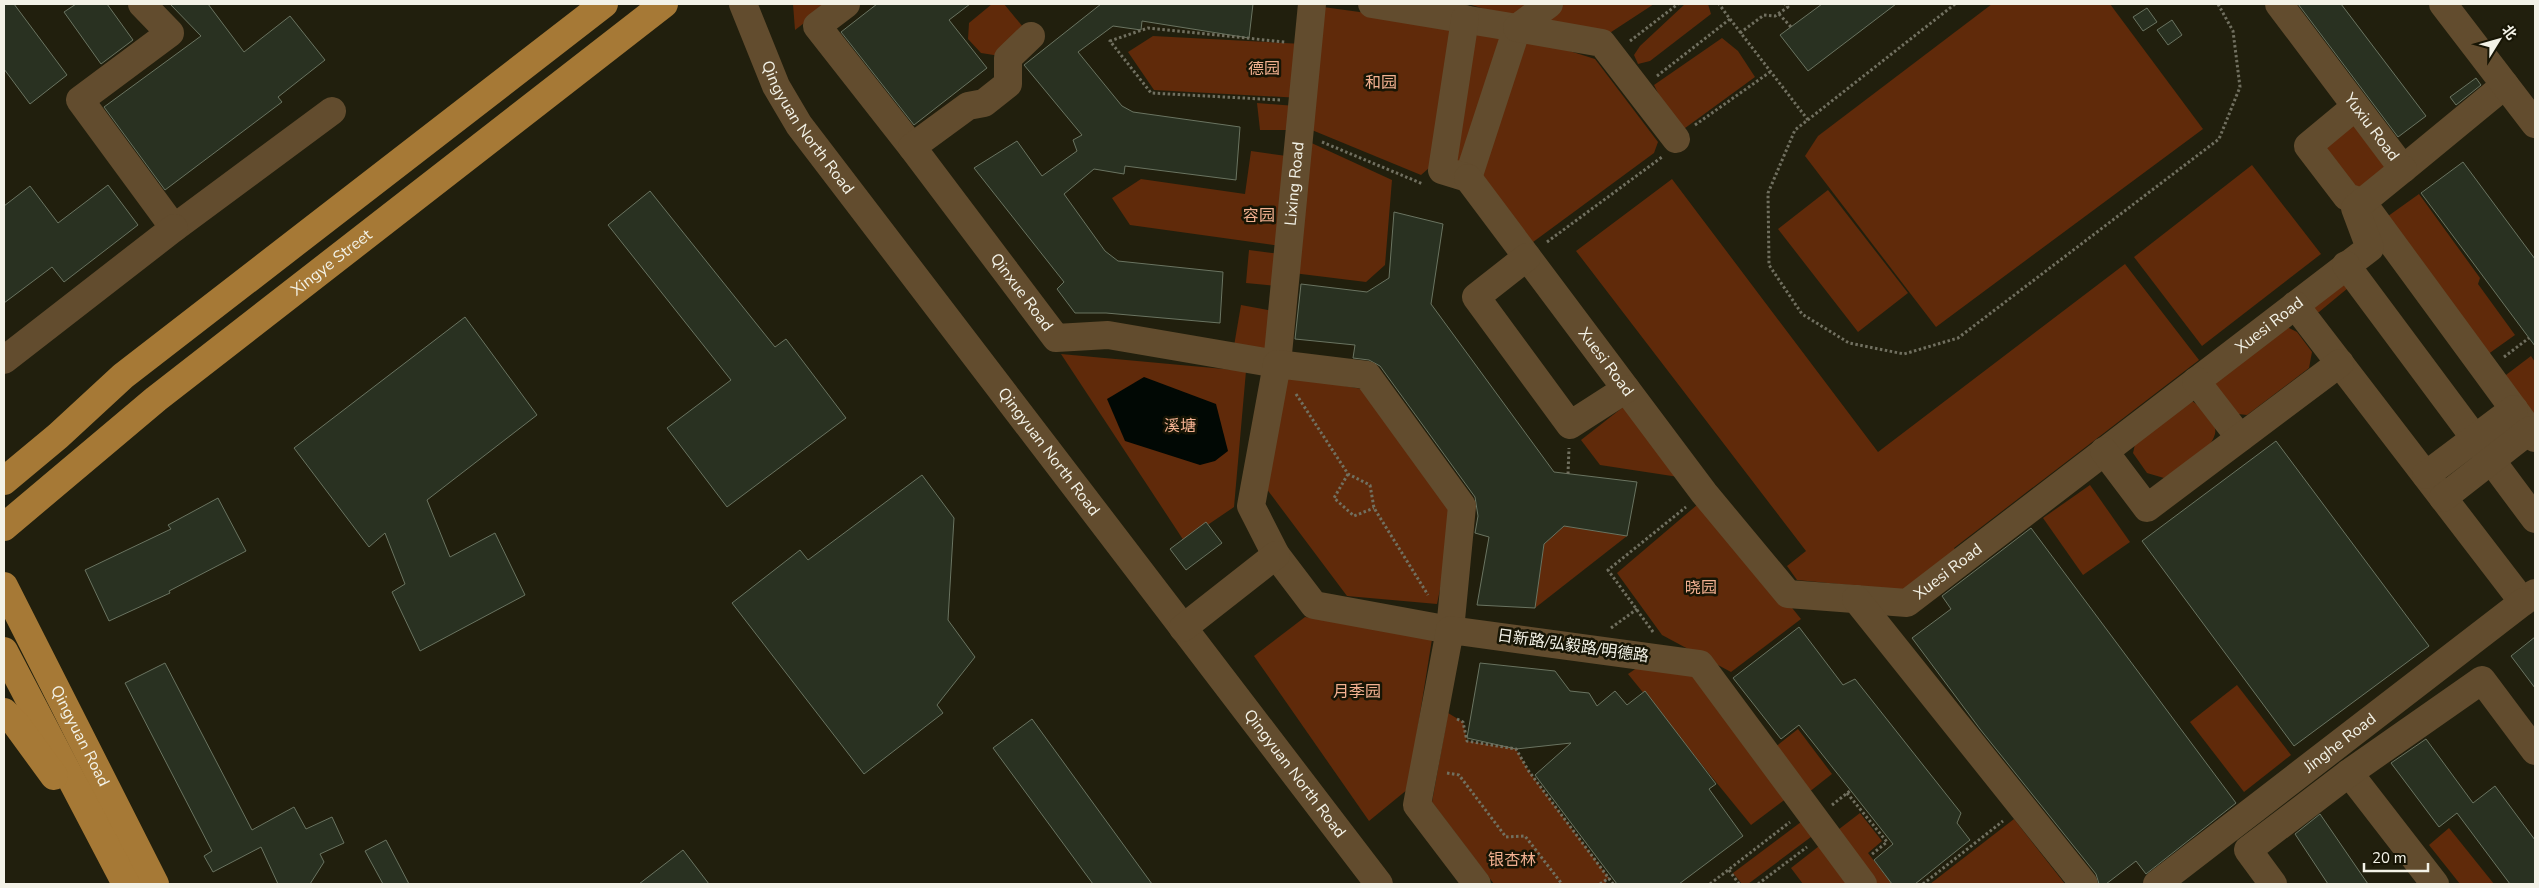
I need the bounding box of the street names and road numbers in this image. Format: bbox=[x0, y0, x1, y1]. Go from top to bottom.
street label: Qingyuan North Road bbox=[756, 57, 859, 199]
street label: Yuxiu Road bbox=[2338, 88, 2404, 166]
street label: Lixing Road bbox=[1279, 141, 1310, 227]
street label: Xingye Street bbox=[286, 224, 377, 301]
street label: Qinxue Road bbox=[985, 249, 1058, 336]
street label: Xuesi Road bbox=[2231, 292, 2308, 358]
street label: Xuesi Road bbox=[1573, 323, 1639, 401]
street label: Qingyuan North Road bbox=[993, 383, 1105, 521]
street label: Xuesi Road bbox=[1909, 538, 1987, 605]
street label: 日新路/弘毅路/明德路 bbox=[1496, 624, 1650, 668]
street label: Qingyuan Road bbox=[45, 682, 115, 790]
street label: Qingyuan North Road bbox=[1238, 705, 1351, 842]
street label: Jinghe Road bbox=[2298, 708, 2381, 779]

